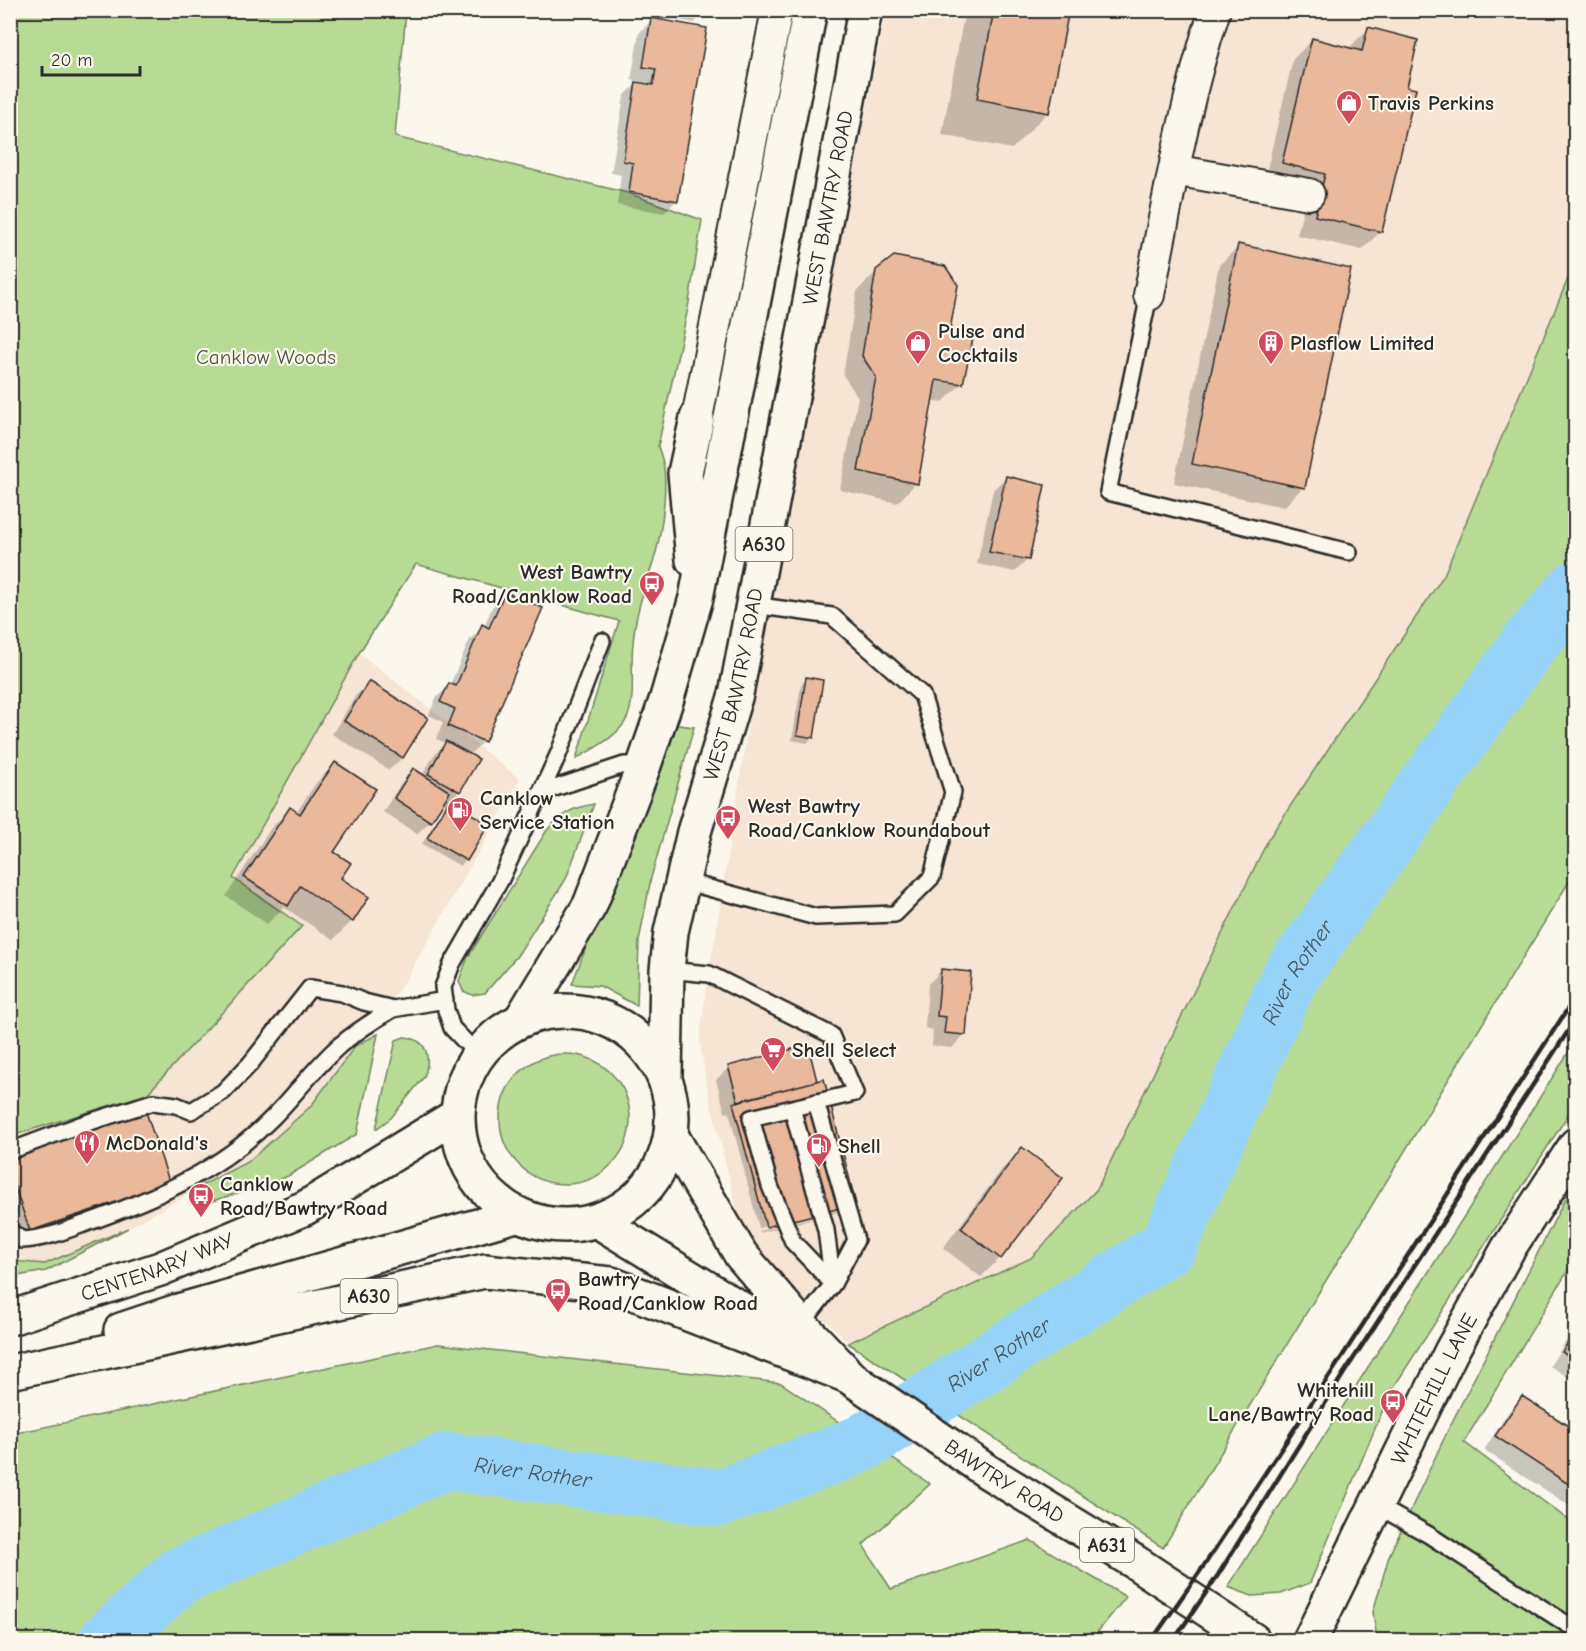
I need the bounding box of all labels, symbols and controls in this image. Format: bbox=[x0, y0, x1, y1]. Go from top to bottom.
scale bar bbox=[42, 39, 140, 77]
text: 20 m bbox=[51, 50, 92, 71]
shop icon: Travis Perkins bbox=[1334, 88, 1364, 126]
place label: Travis Perkins bbox=[1368, 91, 1494, 115]
street label: WEST BAWTRY ROAD bbox=[798, 108, 858, 307]
place label: Pulse and Cocktails bbox=[938, 319, 1025, 367]
shop icon: Pulse and Cocktails bbox=[903, 328, 933, 366]
building icon: Plasflow Limited bbox=[1256, 328, 1286, 366]
place label: Plasflow Limited bbox=[1290, 331, 1435, 355]
park label: Canklow Woods bbox=[196, 345, 336, 369]
road number: A630 bbox=[736, 527, 792, 561]
place label: West Bawtry Road/Canklow Road bbox=[452, 560, 632, 608]
bus stop icon: West Bawtry Road/Canklow Road bbox=[637, 569, 667, 607]
street label: WEST BAWTRY ROAD bbox=[698, 586, 768, 783]
place label: Canklow Service Station bbox=[480, 786, 615, 834]
place label: West Bawtry Road/Canklow Roundabout bbox=[748, 794, 991, 842]
fuel station icon: Canklow Service Station bbox=[445, 795, 475, 833]
bus stop icon: West Bawtry Road/Canklow Roundabout bbox=[713, 803, 743, 841]
water label: River Rother bbox=[1257, 914, 1340, 1029]
supermarket icon: Shell Select bbox=[758, 1035, 788, 1073]
place label: Shell Select bbox=[792, 1038, 897, 1062]
restaurant icon: McDonald's bbox=[72, 1128, 102, 1166]
place label: McDonald's bbox=[106, 1131, 208, 1155]
fuel station icon: Shell bbox=[804, 1131, 834, 1169]
place label: Shell bbox=[838, 1134, 881, 1158]
place label: Canklow Road/Bawtry Road bbox=[220, 1172, 388, 1220]
bus stop icon: Canklow Road/Bawtry Road bbox=[186, 1181, 216, 1219]
street label: CENTENARY WAY bbox=[78, 1227, 238, 1306]
place label: Bawtry Road/Canklow Road bbox=[578, 1267, 758, 1315]
bus stop icon: Bawtry Road/Canklow Road bbox=[543, 1276, 573, 1314]
road number: A630 bbox=[340, 1279, 398, 1313]
street label: WHITEHILL LANE bbox=[1386, 1309, 1482, 1468]
water label: River Rother bbox=[942, 1311, 1057, 1398]
place label: Whitehill Lane/Bawtry Road bbox=[1208, 1378, 1374, 1426]
bus stop icon: Whitehill Lane/Bawtry Road bbox=[1378, 1387, 1408, 1425]
street label: BAWTRY ROAD bbox=[940, 1434, 1069, 1528]
water label: River Rother bbox=[473, 1452, 594, 1494]
road number: A631 bbox=[1080, 1528, 1134, 1562]

